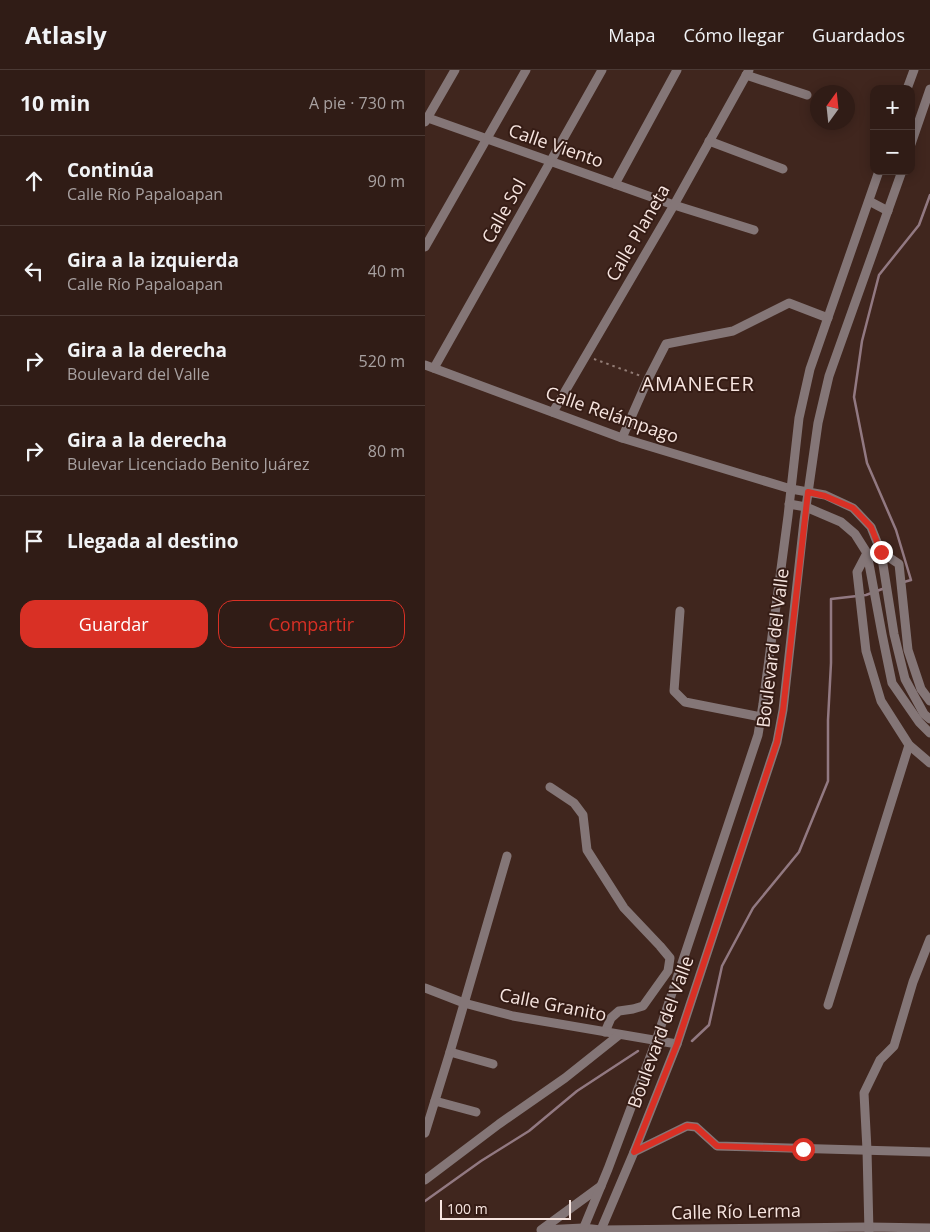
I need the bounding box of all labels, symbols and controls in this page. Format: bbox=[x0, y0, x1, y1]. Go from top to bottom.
text: Atlasly bbox=[25, 18, 107, 51]
text: Mapa bbox=[608, 23, 655, 47]
text: Cómo llegar bbox=[683, 23, 784, 47]
text: Guardados bbox=[812, 23, 905, 47]
north arrow bbox=[810, 85, 855, 130]
map controls bbox=[870, 85, 915, 175]
button: + bbox=[870, 85, 915, 130]
text: 10 min bbox=[20, 89, 90, 117]
text: A pie · 730 m bbox=[309, 92, 405, 114]
street label: Calle Viento bbox=[506, 118, 607, 172]
button: − bbox=[870, 130, 915, 175]
text: Continúa bbox=[67, 157, 154, 183]
icon: ahead bbox=[20, 167, 48, 195]
text: 90 m bbox=[368, 170, 405, 192]
street label: Calle Sol bbox=[476, 174, 531, 247]
street label: Calle Planeta bbox=[600, 180, 675, 285]
text: Calle Río Papaloapan bbox=[67, 183, 223, 205]
text: Gira a la izquierda bbox=[67, 247, 239, 273]
icon: left bbox=[20, 257, 48, 285]
text: 40 m bbox=[368, 260, 405, 282]
text: Calle Río Papaloapan bbox=[67, 273, 223, 295]
text: Gira a la derecha bbox=[67, 337, 227, 363]
icon: right bbox=[20, 347, 48, 375]
text: 520 m bbox=[359, 350, 405, 372]
text: Boulevard del Valle bbox=[67, 363, 210, 385]
district label: AMANECER bbox=[641, 370, 755, 397]
street label: Calle Relámpago bbox=[543, 380, 682, 448]
text: Gira a la derecha bbox=[67, 427, 227, 453]
icon: right bbox=[20, 437, 48, 465]
text: 80 m bbox=[368, 440, 405, 462]
text: Bulevar Licenciado Benito Juárez bbox=[67, 453, 309, 475]
icon: arrive bbox=[20, 527, 48, 555]
text: Llegada al destino bbox=[67, 528, 239, 554]
route end bbox=[870, 541, 893, 564]
street label: Boulevard del Valle bbox=[750, 567, 794, 729]
button: Guardar bbox=[20, 600, 208, 648]
button: Compartir bbox=[218, 600, 405, 648]
street label: Boulevard del Valle bbox=[621, 952, 699, 1111]
street label: Calle Granito bbox=[498, 982, 609, 1026]
route start bbox=[792, 1138, 815, 1161]
scale bar bbox=[440, 1197, 571, 1220]
street label: Calle Río Lerma bbox=[671, 1198, 801, 1224]
text: 100 m bbox=[447, 1199, 488, 1218]

